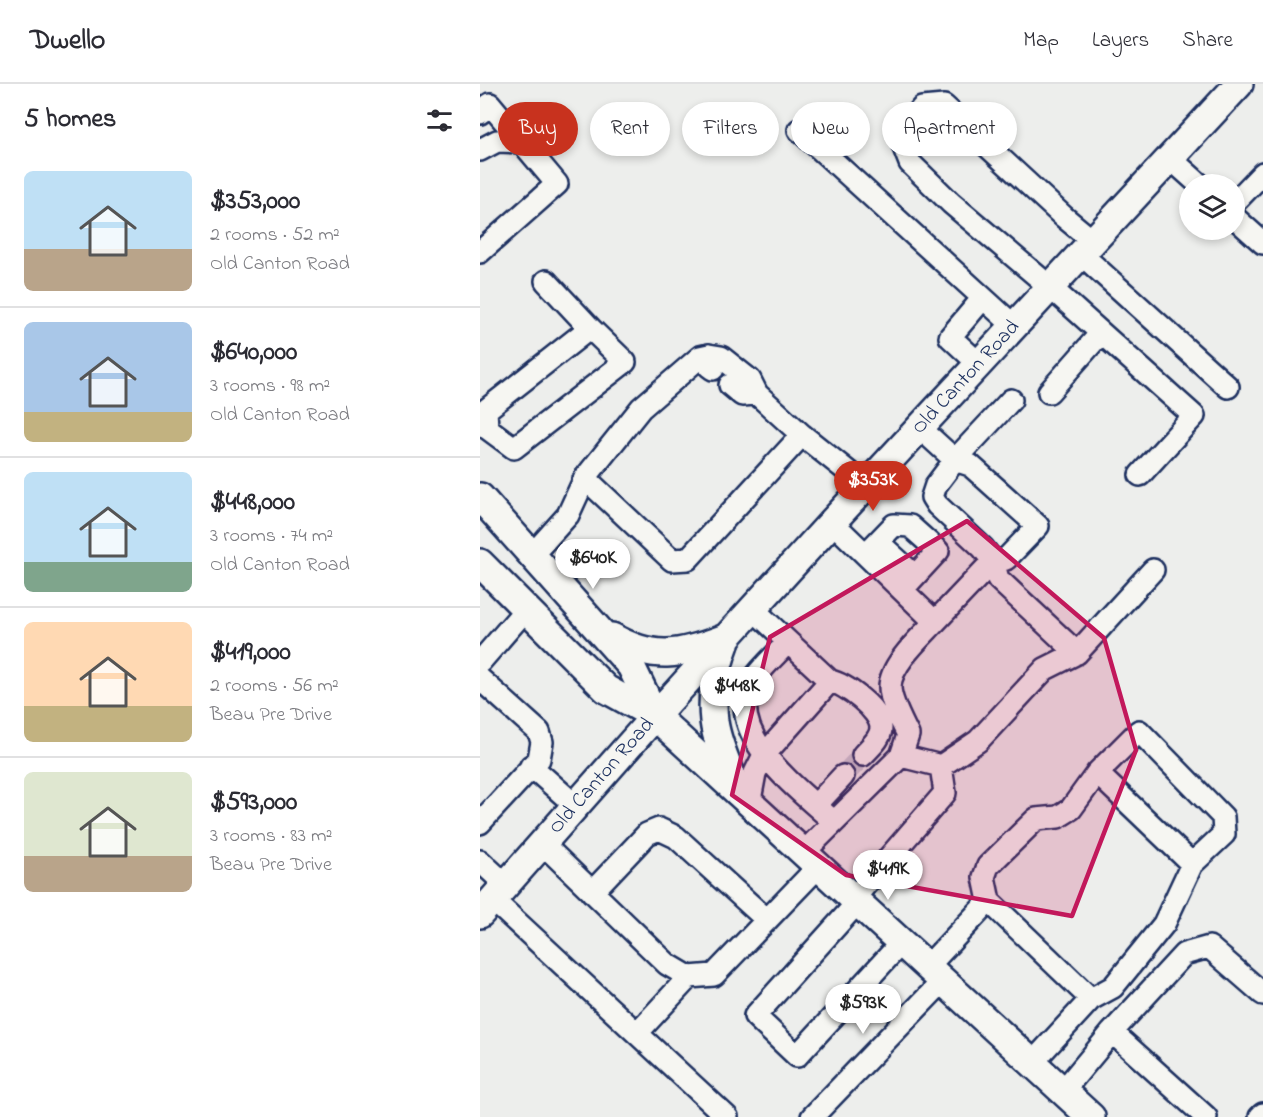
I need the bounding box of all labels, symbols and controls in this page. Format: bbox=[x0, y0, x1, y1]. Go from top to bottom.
text: Dwello bbox=[30, 21, 105, 62]
text: Map bbox=[1023, 26, 1059, 56]
text: Layers bbox=[1092, 26, 1149, 56]
text: Share bbox=[1182, 26, 1233, 56]
text: 5 homes bbox=[24, 101, 116, 139]
chip: Buy bbox=[498, 102, 578, 156]
chip: Rent bbox=[590, 102, 670, 156]
chip: Filters bbox=[682, 102, 779, 156]
chip: New bbox=[791, 102, 870, 156]
chip: Apartment bbox=[882, 102, 1017, 156]
icon: filters bbox=[423, 104, 456, 137]
map controls bbox=[1179, 174, 1245, 240]
button: layers bbox=[1179, 174, 1245, 240]
text: $353,000 bbox=[210, 183, 300, 221]
icon: home bbox=[72, 195, 144, 267]
text: 2 rooms · 52 m² bbox=[210, 221, 340, 250]
text: Old Canton Road bbox=[210, 250, 350, 279]
street label: Old Canton Road bbox=[905, 313, 1027, 442]
text: $640,000 bbox=[210, 334, 297, 372]
icon: home bbox=[72, 346, 144, 418]
text: 3 rooms · 98 m² bbox=[210, 372, 330, 401]
text: Old Canton Road bbox=[210, 401, 350, 430]
pin: $353K bbox=[831, 461, 915, 512]
text: $353K bbox=[848, 466, 898, 495]
text: $448,000 bbox=[210, 484, 295, 522]
icon: home bbox=[72, 496, 144, 568]
text: 3 rooms · 74 m² bbox=[210, 522, 333, 551]
pin: $640K bbox=[551, 539, 635, 590]
text: $640K bbox=[569, 544, 617, 573]
text: Old Canton Road bbox=[210, 551, 350, 580]
text: $419,000 bbox=[210, 634, 291, 672]
icon: home bbox=[72, 646, 144, 718]
pin: $448K bbox=[695, 667, 779, 718]
text: 2 rooms · 56 m² bbox=[210, 672, 339, 701]
text: $448K bbox=[714, 672, 760, 701]
text: Beau Pre Drive bbox=[210, 701, 332, 730]
street label: Old Canton Road bbox=[542, 711, 662, 841]
text: $593,000 bbox=[210, 784, 297, 822]
icon: home bbox=[72, 796, 144, 868]
text: 3 rooms · 83 m² bbox=[210, 822, 332, 851]
pin: $419K bbox=[846, 850, 930, 901]
text: Beau Pre Drive bbox=[210, 851, 332, 880]
text: $419K bbox=[867, 855, 909, 884]
pin: $593K bbox=[821, 984, 905, 1035]
text: $593K bbox=[839, 989, 887, 1018]

